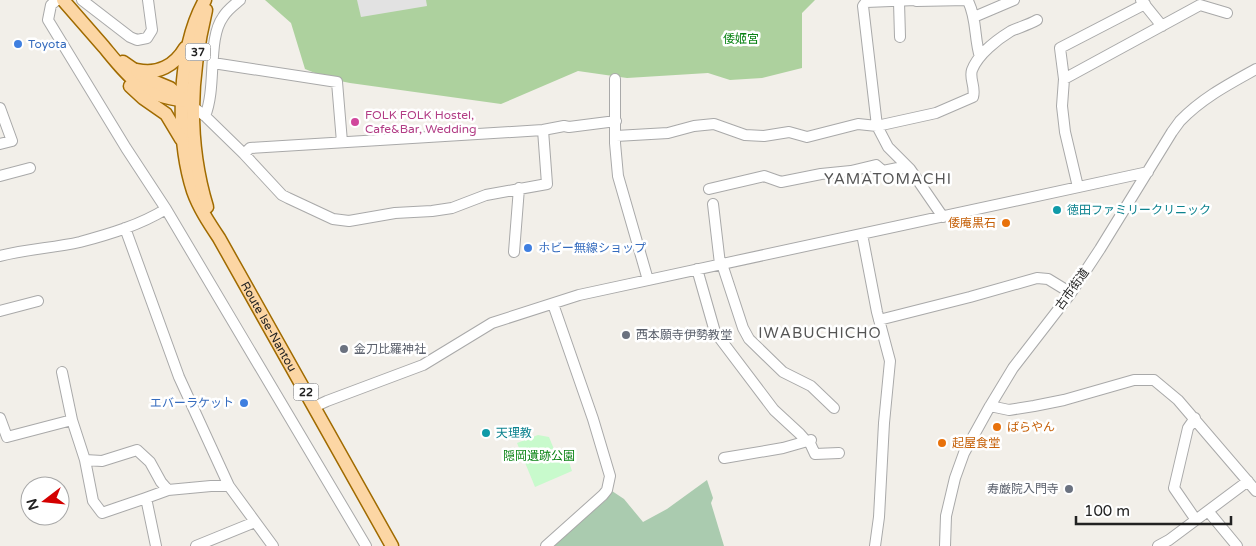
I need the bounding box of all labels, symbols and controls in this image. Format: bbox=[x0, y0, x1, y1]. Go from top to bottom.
park label: 倭姬宮 bbox=[723, 32, 759, 46]
place label: Toyota bbox=[28, 37, 67, 51]
marker: Toyota bbox=[12, 38, 24, 50]
road number: 37 bbox=[186, 44, 210, 61]
place label: FOLK FOLK Hostel, Cafe&Bar, Wedding bbox=[365, 108, 477, 136]
marker: FOLK FOLK Hostel, Cafe&Bar, Wedding bbox=[349, 116, 361, 128]
district label: YAMATOMACHI bbox=[824, 170, 952, 188]
place label: 徳田ファミリークリニック bbox=[1067, 203, 1211, 217]
marker: 徳田ファミリークリニック bbox=[1051, 204, 1063, 216]
place label: 倭庵黒石 bbox=[948, 216, 996, 230]
marker: 倭庵黒石 bbox=[1000, 217, 1012, 229]
place label: ホビー無線ショップ bbox=[538, 241, 646, 255]
marker: ホビー無線ショップ bbox=[522, 242, 534, 254]
street label: 古市街道 bbox=[1052, 265, 1092, 313]
street label: Route Ise-Nantou bbox=[238, 279, 300, 374]
district label: IWABUCHICHO bbox=[758, 324, 882, 342]
place label: 西本願寺伊勢教堂 bbox=[636, 328, 732, 342]
marker: 西本願寺伊勢教堂 bbox=[620, 329, 632, 341]
place label: 金刀比羅神社 bbox=[354, 342, 426, 356]
marker: 金刀比羅神社 bbox=[338, 343, 350, 355]
road number: 22 bbox=[294, 384, 318, 401]
place label: エバーラケット bbox=[150, 396, 234, 410]
marker: エバーラケット bbox=[238, 397, 250, 409]
place label: ばらやん bbox=[1007, 420, 1055, 434]
marker: ばらやん bbox=[991, 421, 1003, 433]
place label: 天理教 bbox=[496, 426, 532, 440]
marker: 天理教 bbox=[480, 427, 492, 439]
place label: 起屋食堂 bbox=[952, 436, 1000, 450]
marker: 起屋食堂 bbox=[936, 437, 948, 449]
park label: 隠岡遺跡公園 bbox=[503, 449, 575, 463]
north arrow bbox=[20, 476, 70, 526]
place label: 寿厳院入門寺 bbox=[987, 482, 1059, 496]
marker: 寿厳院入門寺 bbox=[1063, 483, 1075, 495]
scale bar bbox=[1076, 494, 1231, 526]
text: N bbox=[23, 497, 43, 512]
text: 100 m bbox=[1084, 502, 1130, 520]

